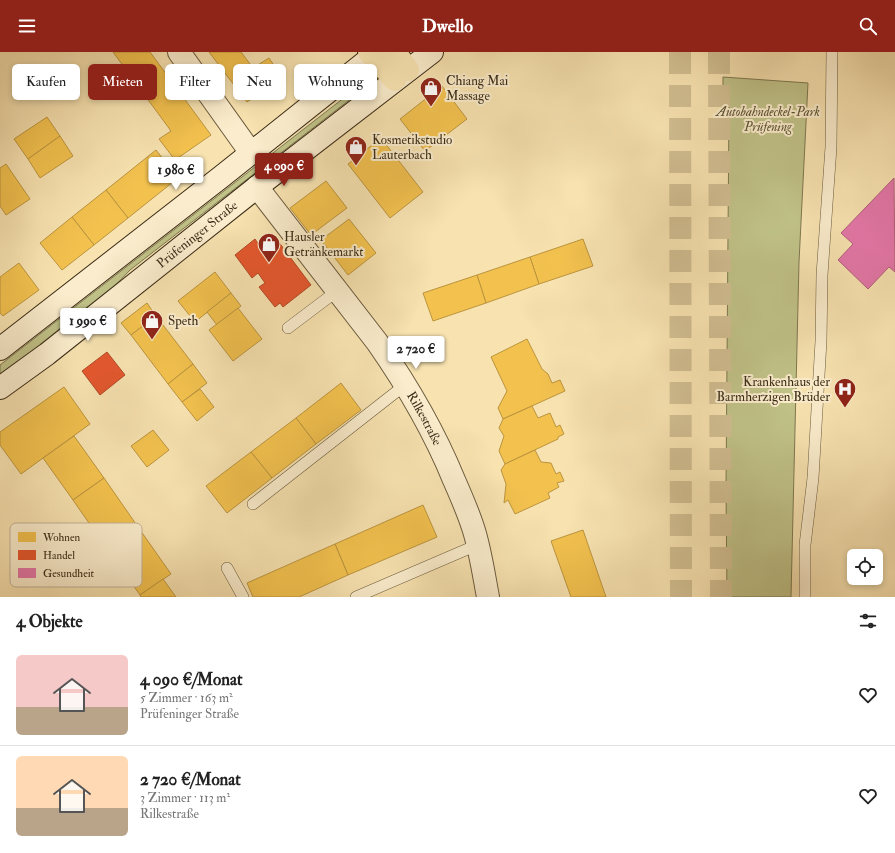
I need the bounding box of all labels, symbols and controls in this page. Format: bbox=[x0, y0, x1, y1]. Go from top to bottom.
icon: menu bbox=[16, 15, 38, 37]
text: Dwello bbox=[422, 15, 473, 38]
icon: search bbox=[857, 15, 879, 37]
chip: Kaufen bbox=[12, 64, 80, 100]
chip: Mieten bbox=[88, 64, 157, 100]
chip: Filter bbox=[165, 64, 225, 100]
chip: Neu bbox=[233, 64, 286, 100]
chip: Wohnung bbox=[294, 64, 377, 100]
place label: Chiang Mai Massage bbox=[446, 73, 509, 104]
shop icon: Chiang Mai Massage bbox=[418, 75, 444, 108]
park label: Autobahndeckel-Park Prüfening bbox=[714, 104, 820, 135]
place label: Kosmetikstudio Lauterbach bbox=[372, 132, 452, 163]
shop icon: Kosmetikstudio Lauterbach bbox=[343, 134, 369, 167]
pin: 4 090 € bbox=[247, 153, 321, 187]
pin: 1 980 € bbox=[139, 157, 213, 191]
text: 4 090 € bbox=[264, 158, 304, 174]
text: 1 980 € bbox=[157, 162, 195, 178]
street label: Prüfeninger Straße bbox=[154, 197, 241, 272]
place label: Hausler Getränkemarkt bbox=[284, 229, 363, 260]
shop icon: Hausler Getränkemarkt bbox=[256, 231, 282, 264]
pin: 1 990 € bbox=[51, 308, 125, 342]
shop icon: Speth bbox=[139, 308, 165, 341]
text: 1 990 € bbox=[69, 313, 107, 329]
place label: Speth bbox=[168, 313, 198, 330]
pin: 2 720 € bbox=[379, 336, 453, 370]
text: 2 720 € bbox=[397, 341, 435, 357]
place label: Krankenhaus der Barmherzigen Brüder bbox=[716, 374, 830, 405]
hospital icon: Krankenhaus der Barmherzigen Brüder bbox=[832, 376, 858, 409]
street label: Rilkestraße bbox=[403, 389, 446, 449]
legend bbox=[10, 523, 142, 587]
text: Wohnen bbox=[42, 531, 80, 544]
text: Handel bbox=[43, 549, 75, 562]
map controls bbox=[847, 549, 883, 585]
button: locate bbox=[847, 549, 883, 585]
text: Gesundheit bbox=[43, 567, 95, 580]
icon: filters bbox=[857, 610, 879, 632]
text: 4 Objekte bbox=[16, 611, 83, 632]
text: 4 090 €/Monat bbox=[140, 669, 242, 690]
icon: home bbox=[48, 671, 96, 719]
icon: heart bbox=[857, 684, 879, 706]
text: 5 Zimmer · 163 m² bbox=[140, 690, 233, 706]
text: Prüfeninger Straße bbox=[140, 706, 239, 722]
text: 2 720 €/Monat bbox=[140, 769, 241, 790]
icon: home bbox=[48, 772, 96, 820]
icon: heart bbox=[857, 785, 879, 807]
text: 3 Zimmer · 113 m² bbox=[140, 790, 230, 806]
text: Rilkestraße bbox=[140, 806, 199, 822]

